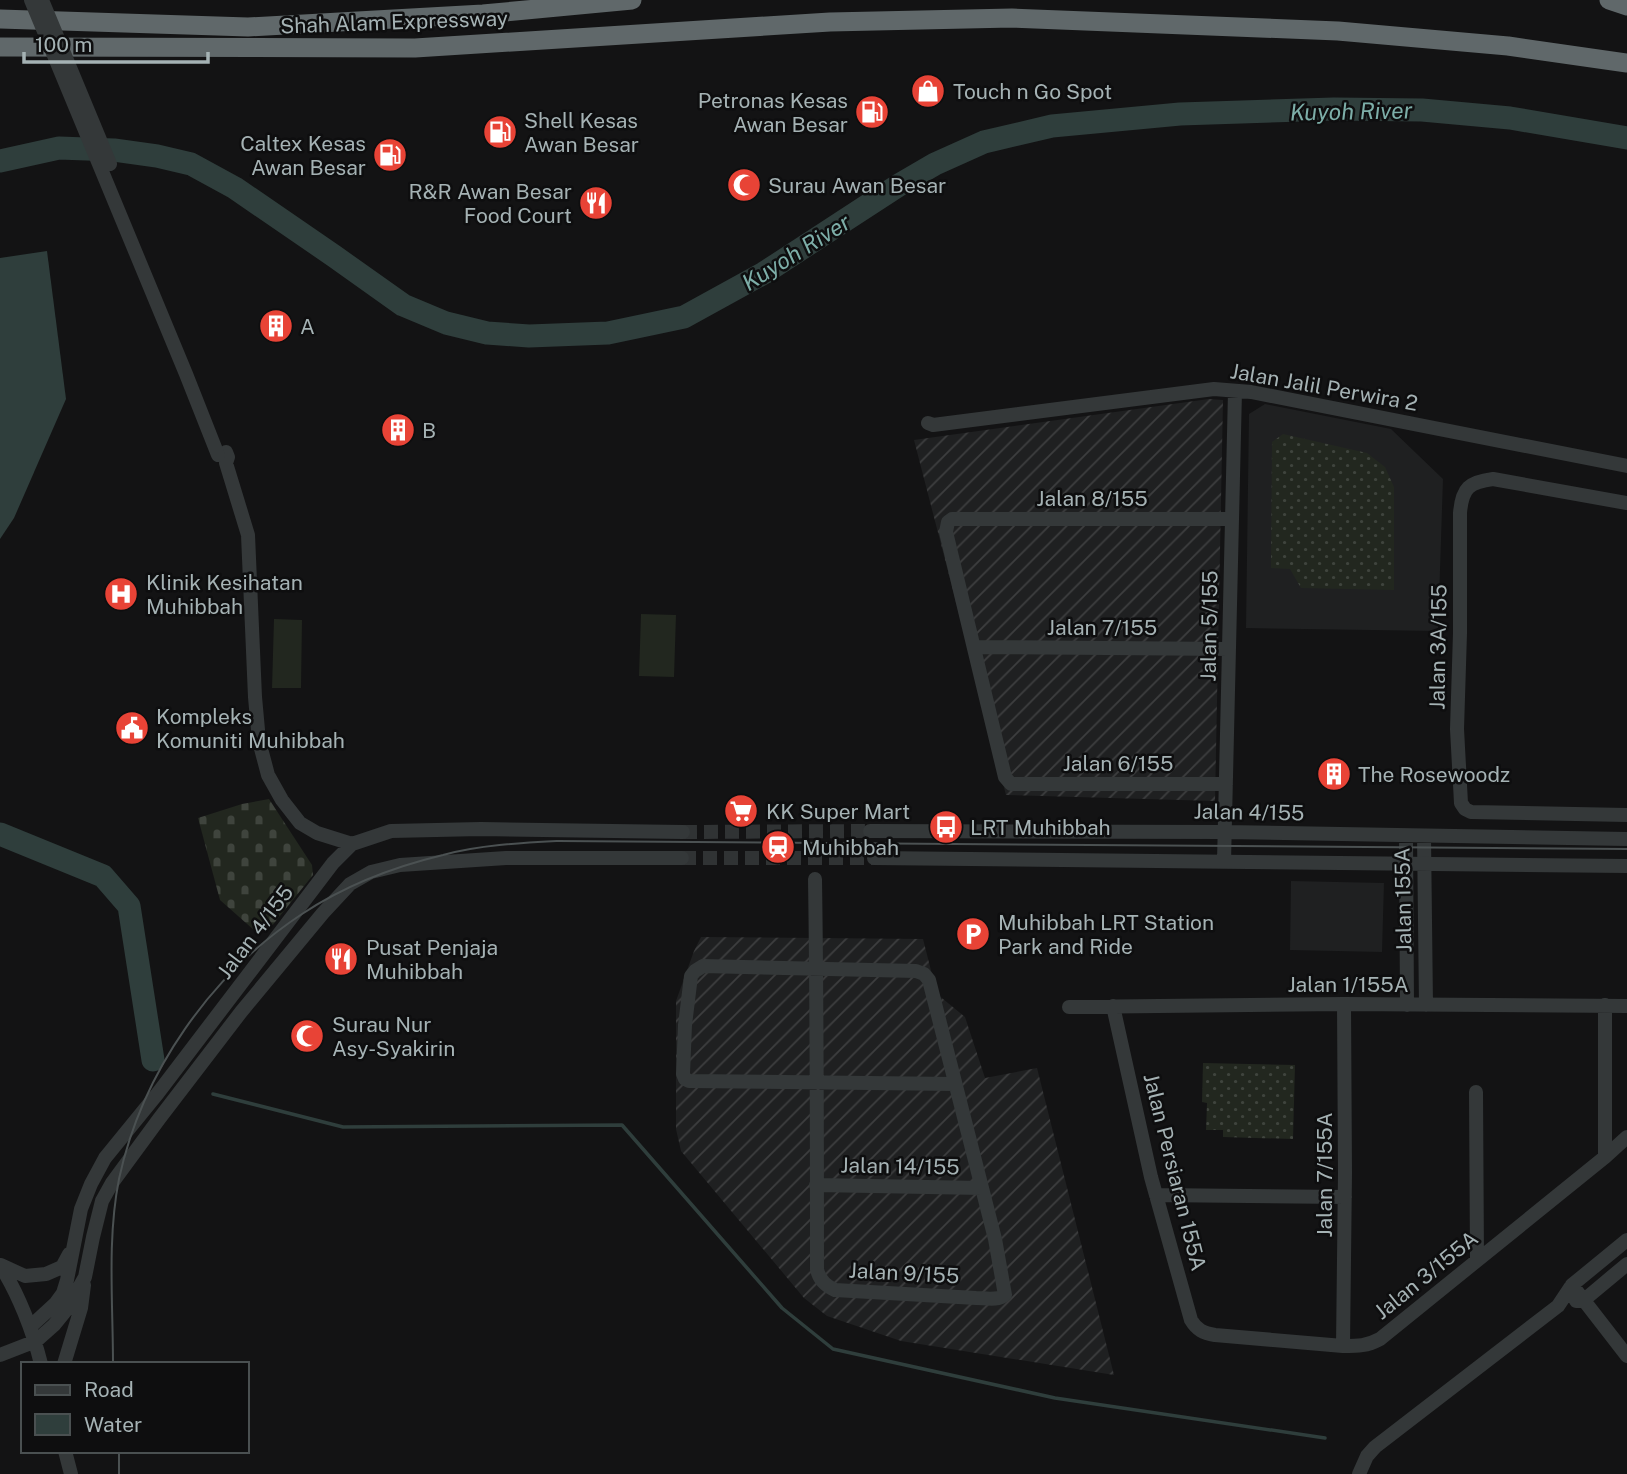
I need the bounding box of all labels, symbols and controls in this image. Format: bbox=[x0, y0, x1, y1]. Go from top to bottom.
street label: Shah Alam Expressway bbox=[280, 6, 508, 38]
scale bar bbox=[24, 21, 208, 65]
text: 100 m bbox=[35, 32, 92, 57]
shop icon: Touch n Go Spot bbox=[909, 72, 947, 110]
place label: Touch n Go Spot bbox=[953, 79, 1112, 104]
place label: Petronas Kesas Awan Besar bbox=[698, 88, 848, 137]
fuel station icon: Petronas Kesas Awan Besar bbox=[853, 93, 891, 131]
water label: Kuyoh River bbox=[1290, 96, 1413, 126]
place label: Shell Kesas Awan Besar bbox=[524, 108, 639, 157]
fuel station icon: Shell Kesas Awan Besar bbox=[481, 113, 519, 151]
place label: Caltex Kesas Awan Besar bbox=[240, 131, 366, 180]
fuel station icon: Caltex Kesas Awan Besar bbox=[371, 136, 409, 174]
mosque icon: Surau Awan Besar bbox=[725, 166, 763, 204]
place label: Surau Awan Besar bbox=[768, 173, 946, 198]
place label: R&R Awan Besar Food Court bbox=[409, 179, 572, 228]
restaurant icon: R&R Awan Besar Food Court bbox=[577, 184, 615, 222]
water label: Kuyoh River bbox=[737, 208, 855, 296]
building icon: A bbox=[257, 307, 295, 345]
place label: A bbox=[300, 314, 315, 339]
street label: Jalan Jalil Perwira 2 bbox=[1228, 358, 1420, 416]
building icon: B bbox=[379, 411, 417, 449]
place label: B bbox=[422, 418, 436, 443]
street label: Jalan 8/155 bbox=[1036, 486, 1148, 511]
place label: Klinik Kesihatan Muhibbah bbox=[146, 570, 303, 619]
street label: Jalan 5/155 bbox=[1196, 570, 1222, 682]
hospital icon: Klinik Kesihatan Muhibbah bbox=[102, 575, 140, 613]
street label: Jalan 3A/155 bbox=[1424, 584, 1452, 710]
street label: Jalan 7/155 bbox=[1047, 615, 1157, 640]
place label: Kompleks Komuniti Muhibbah bbox=[156, 704, 345, 753]
public building icon: Kompleks Komuniti Muhibbah bbox=[113, 709, 151, 747]
street label: Jalan 6/155 bbox=[1063, 751, 1173, 776]
building icon: The Rosewoodz bbox=[1315, 755, 1353, 793]
place label: The Rosewoodz bbox=[1358, 762, 1510, 787]
supermarket icon: KK Super Mart bbox=[722, 792, 760, 830]
place label: KK Super Mart bbox=[766, 799, 910, 824]
street label: Jalan 4/155 bbox=[1193, 799, 1305, 825]
bus stop icon: LRT Muhibbah bbox=[927, 808, 965, 846]
place label: LRT Muhibbah bbox=[970, 815, 1111, 840]
station icon: Muhibbah bbox=[759, 828, 797, 866]
place label: Muhibbah bbox=[802, 835, 899, 860]
street label: Jalan 155A bbox=[1390, 847, 1416, 953]
street label: Jalan 4/155 bbox=[212, 880, 298, 984]
place label: Muhibbah LRT Station Park and Ride bbox=[998, 910, 1214, 959]
parking icon: Muhibbah LRT Station Park and Ride bbox=[954, 915, 992, 953]
place label: Pusat Penjaja Muhibbah bbox=[366, 935, 498, 984]
restaurant icon: Pusat Penjaja Muhibbah bbox=[322, 940, 360, 978]
street label: Jalan 1/155A bbox=[1287, 972, 1409, 997]
place label: Surau Nur Asy-Syakirin bbox=[332, 1012, 455, 1061]
mosque icon: Surau Nur Asy-Syakirin bbox=[288, 1017, 326, 1055]
street label: Jalan Persiaran 155A bbox=[1138, 1071, 1212, 1273]
street label: Jalan 7/155A bbox=[1312, 1112, 1337, 1238]
street label: Jalan 14/155 bbox=[840, 1152, 960, 1180]
street label: Jalan 3/155A bbox=[1369, 1226, 1483, 1324]
street label: Jalan 9/155 bbox=[848, 1258, 960, 1288]
legend bbox=[21, 1362, 248, 1453]
text: Road bbox=[84, 1377, 134, 1402]
text: Water bbox=[84, 1412, 142, 1437]

